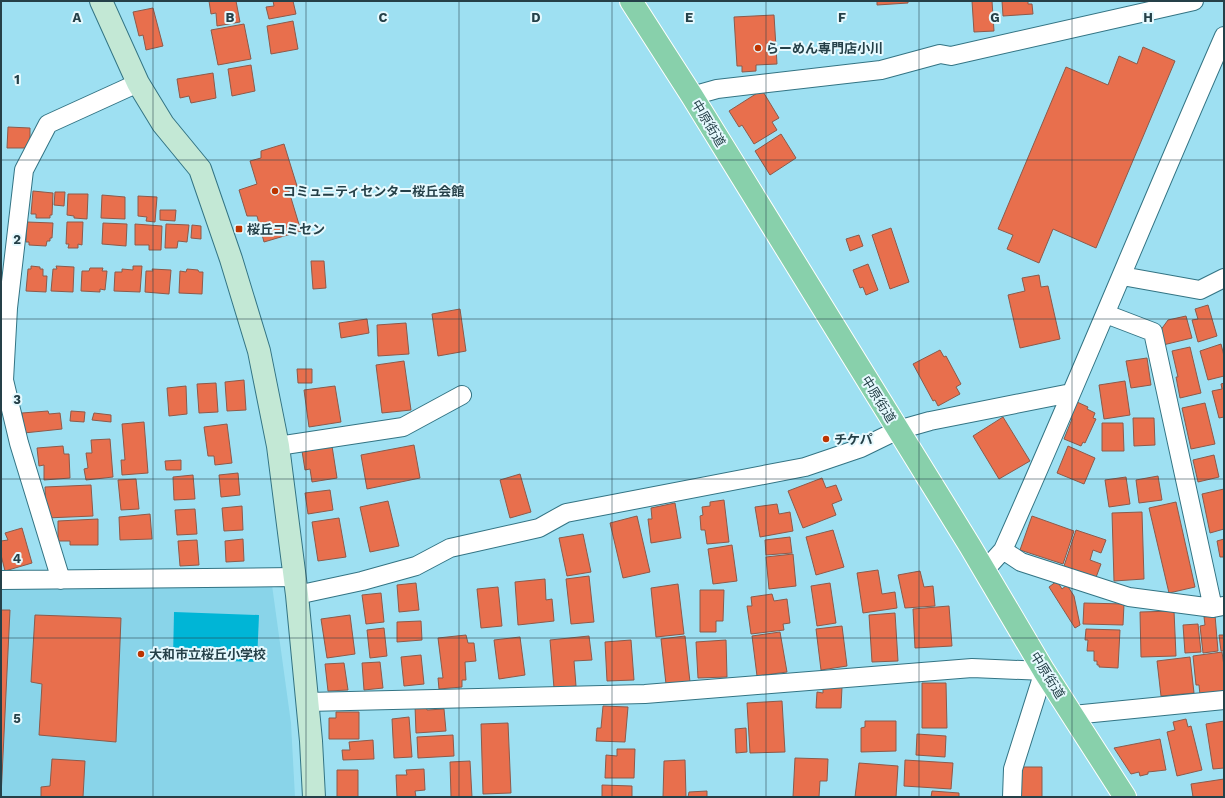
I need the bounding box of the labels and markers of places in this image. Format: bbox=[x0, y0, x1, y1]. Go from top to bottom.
place label: らーめん専門店小川 bbox=[766, 41, 883, 56]
marker: らーめん専門店小川 bbox=[753, 43, 763, 53]
place label: コミュニティセンター桜丘会館 bbox=[283, 184, 464, 199]
marker: コミュニティセンター桜丘会館 bbox=[270, 186, 280, 196]
place label: 桜丘コミセン bbox=[247, 222, 325, 237]
marker: 桜丘コミセン bbox=[234, 224, 244, 234]
place label: チケパ bbox=[834, 432, 872, 447]
marker: チケパ bbox=[821, 434, 831, 444]
place label: 大和市立桜丘小学校 bbox=[149, 647, 266, 662]
marker: 大和市立桜丘小学校 bbox=[136, 649, 146, 659]

